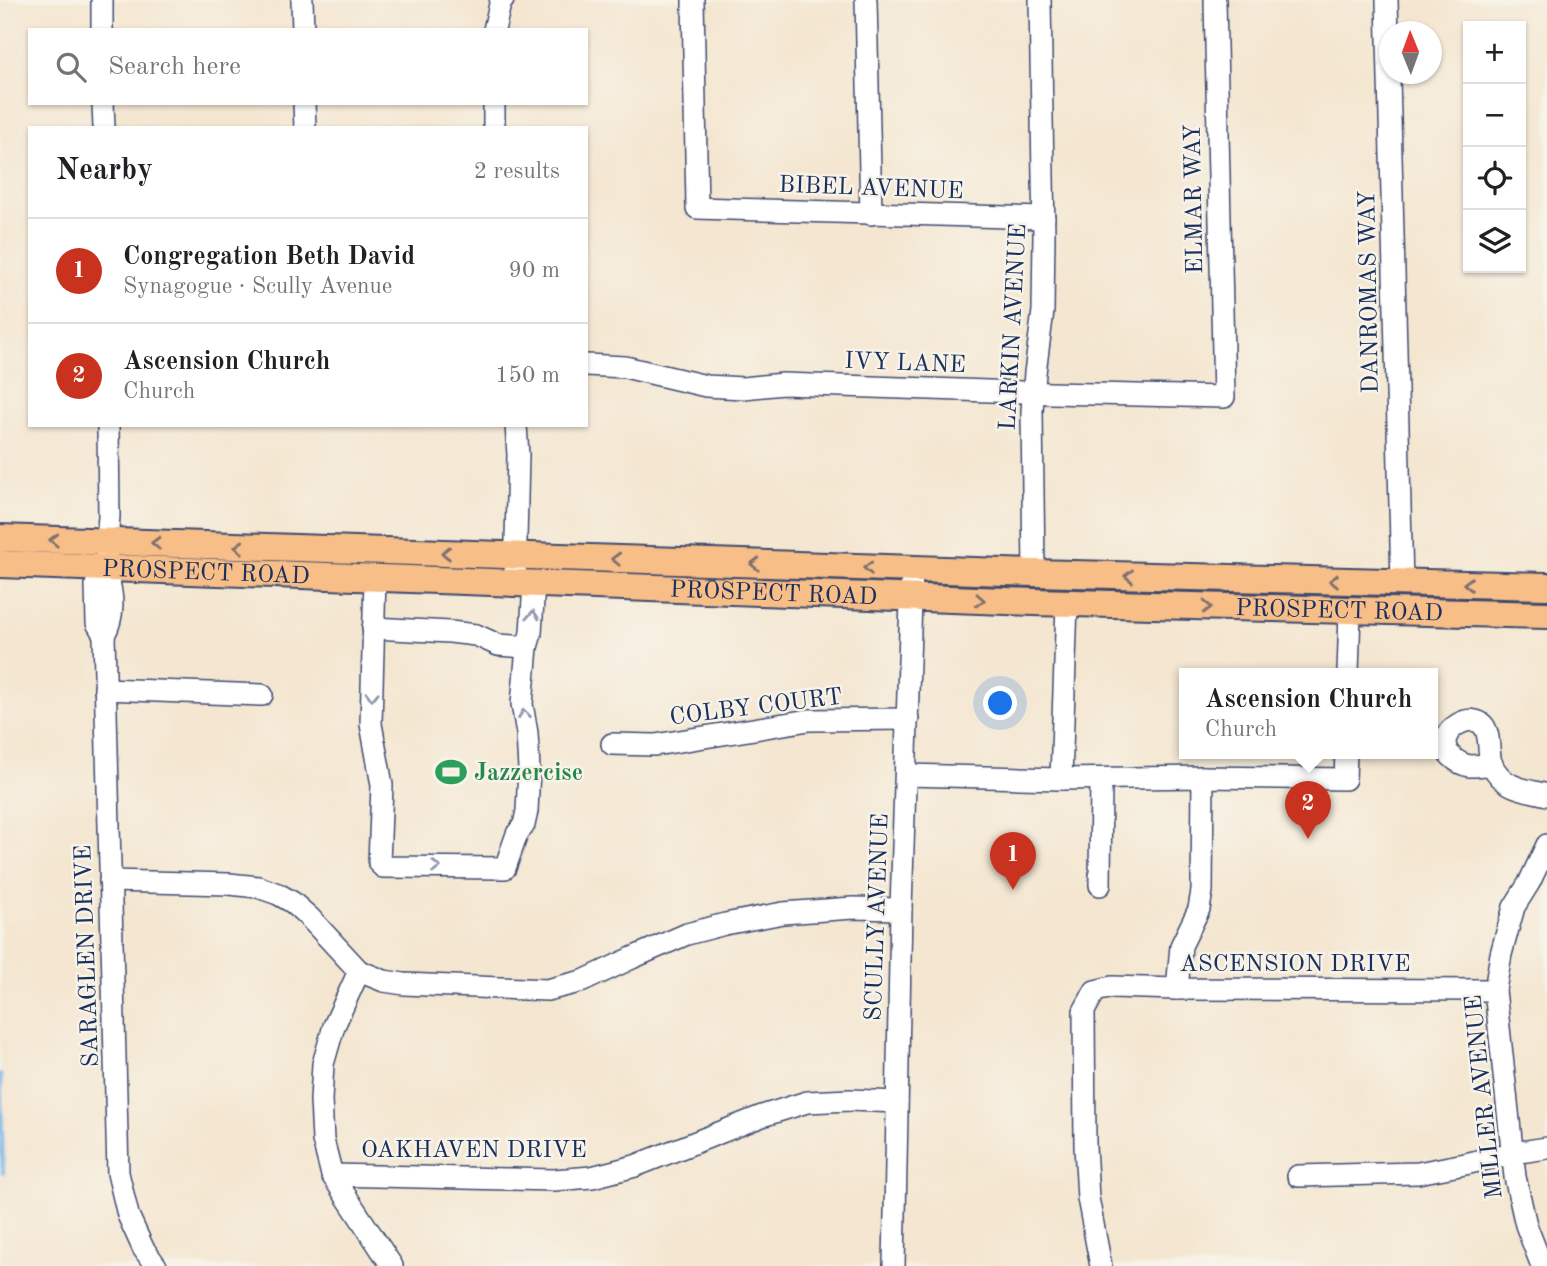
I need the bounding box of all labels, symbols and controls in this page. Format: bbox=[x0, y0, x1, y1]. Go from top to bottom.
north arrow bbox=[1379, 21, 1442, 84]
map controls bbox=[1463, 21, 1526, 273]
button: + bbox=[1463, 21, 1526, 84]
search box bbox=[28, 28, 588, 105]
icon: search bbox=[52, 48, 90, 86]
text: Search here bbox=[108, 54, 241, 80]
button: − bbox=[1463, 84, 1526, 147]
street label: ELMAR WAY bbox=[1182, 124, 1208, 274]
button: locate bbox=[1463, 147, 1526, 210]
text: Nearby bbox=[56, 156, 153, 186]
text: 2 results bbox=[474, 160, 560, 183]
street label: BIBEL AVENUE bbox=[778, 174, 964, 204]
street label: DANROMAS WAY bbox=[1356, 190, 1384, 394]
button: layers bbox=[1463, 210, 1526, 273]
street label: LARKIN AVENUE bbox=[997, 223, 1031, 431]
text: Congregation Beth David bbox=[123, 244, 415, 270]
text: 1 bbox=[72, 259, 86, 282]
text: 90 m bbox=[509, 259, 560, 282]
text: Synagogue · Scully Avenue bbox=[123, 275, 392, 298]
text: Ascension Church bbox=[123, 349, 330, 375]
street label: IVY LANE bbox=[844, 350, 966, 378]
text: 2 bbox=[72, 364, 86, 387]
text: 150 m bbox=[495, 364, 560, 387]
text: Church bbox=[123, 380, 195, 403]
one-way arrow bbox=[48, 532, 59, 547]
one-way arrow bbox=[150, 536, 161, 551]
one-way arrow bbox=[233, 539, 244, 554]
one-way arrow bbox=[441, 546, 452, 561]
one-way arrow bbox=[610, 551, 621, 566]
one-way arrow bbox=[750, 556, 761, 571]
street label: PROSPECT ROAD bbox=[102, 558, 310, 589]
one-way arrow bbox=[862, 560, 873, 575]
one-way arrow bbox=[1123, 568, 1134, 583]
one-way arrow bbox=[1328, 573, 1339, 589]
one-way arrow bbox=[1462, 577, 1473, 592]
street label: PROSPECT ROAD bbox=[669, 579, 878, 610]
one-way arrow bbox=[974, 592, 985, 607]
street label: PROSPECT ROAD bbox=[1235, 597, 1443, 626]
one-way arrow bbox=[1202, 599, 1213, 614]
one-way arrow bbox=[525, 610, 540, 621]
popup bbox=[1179, 668, 1438, 759]
street label: COLBY COURT bbox=[668, 685, 844, 730]
your location bbox=[983, 686, 1017, 720]
text: Ascension Church bbox=[1205, 687, 1412, 713]
one-way arrow bbox=[364, 691, 380, 702]
one-way arrow bbox=[516, 708, 531, 720]
text: Church bbox=[1205, 718, 1277, 741]
sports icon: Jazzercise bbox=[434, 755, 468, 789]
place label: Jazzercise bbox=[474, 762, 583, 786]
pin: 2 bbox=[1285, 781, 1331, 839]
street label: SCULLY AVENUE bbox=[862, 813, 894, 1021]
pin: 1 bbox=[990, 832, 1036, 890]
street label: SARAGLEN DRIVE bbox=[72, 844, 104, 1068]
one-way arrow bbox=[431, 860, 442, 875]
street label: ASCENSION DRIVE bbox=[1179, 953, 1411, 977]
street label: MILLER AVENUE bbox=[1462, 993, 1508, 1200]
street label: OAKHAVEN DRIVE bbox=[361, 1139, 587, 1163]

